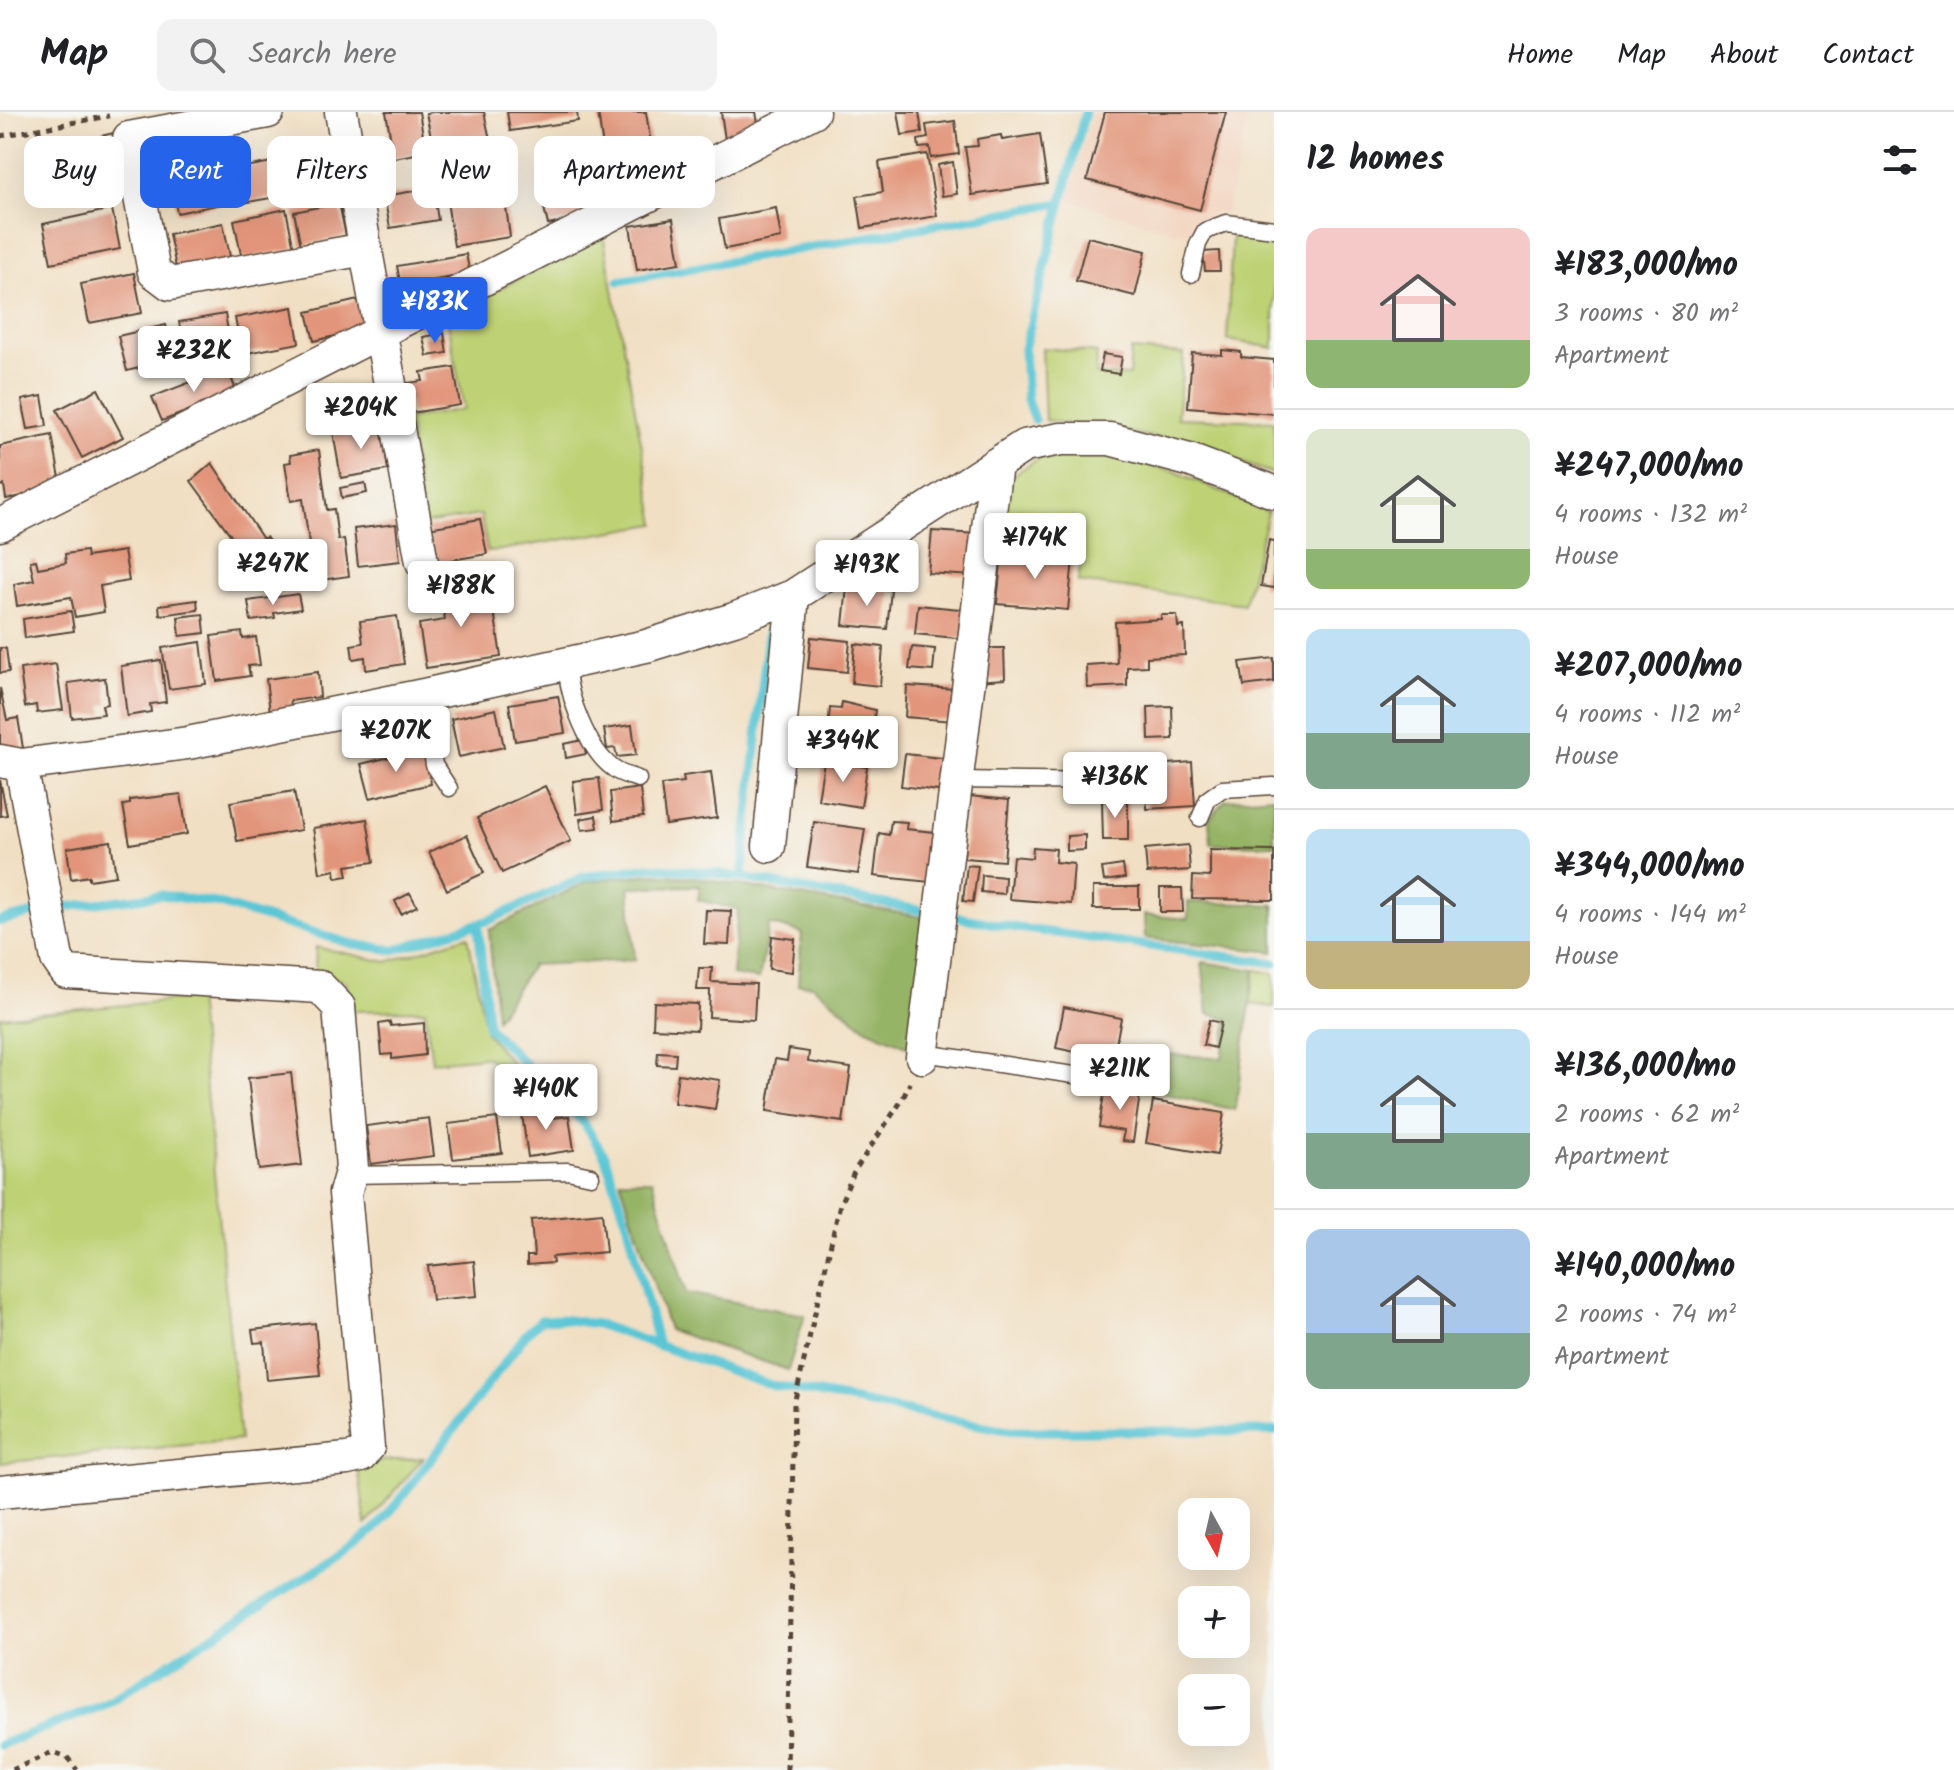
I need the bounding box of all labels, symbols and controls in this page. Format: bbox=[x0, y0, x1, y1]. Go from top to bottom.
search box bbox=[157, 19, 717, 91]
text: Map bbox=[40, 25, 109, 85]
text: Search here bbox=[249, 31, 396, 79]
icon: search bbox=[185, 33, 229, 77]
text: Home bbox=[1507, 33, 1573, 78]
text: Map bbox=[1617, 33, 1666, 78]
text: About bbox=[1710, 33, 1778, 78]
text: Contact bbox=[1822, 33, 1914, 78]
text: 12 homes bbox=[1306, 133, 1444, 187]
chip: Buy bbox=[24, 136, 124, 208]
chip: Rent bbox=[140, 136, 251, 208]
chip: Filters bbox=[267, 136, 396, 208]
chip: New bbox=[412, 136, 518, 208]
chip: Apartment bbox=[534, 136, 715, 208]
icon: filters bbox=[1878, 138, 1922, 182]
text: ¥183,000/mo bbox=[1554, 239, 1738, 293]
icon: home bbox=[1370, 260, 1466, 356]
pin: ¥183K bbox=[379, 277, 491, 345]
text: ¥183K bbox=[400, 282, 470, 324]
text: 3 rooms · 80 m² bbox=[1554, 293, 1738, 335]
pin: ¥232K bbox=[138, 326, 250, 394]
text: ¥232K bbox=[156, 331, 232, 373]
text: Apartment bbox=[1554, 335, 1669, 377]
pin: ¥204K bbox=[305, 383, 417, 451]
text: ¥204K bbox=[324, 388, 398, 430]
text: ¥247,000/mo bbox=[1554, 440, 1743, 494]
icon: home bbox=[1370, 461, 1466, 557]
text: 4 rooms · 132 m² bbox=[1554, 494, 1747, 536]
pin: ¥174K bbox=[979, 513, 1091, 581]
text: ¥174K bbox=[1002, 518, 1068, 560]
text: House bbox=[1554, 536, 1618, 578]
pin: ¥247K bbox=[217, 539, 329, 607]
pin: ¥193K bbox=[811, 540, 923, 608]
text: ¥247K bbox=[236, 544, 310, 586]
text: ¥193K bbox=[834, 545, 900, 587]
pin: ¥188K bbox=[405, 561, 517, 629]
text: ¥188K bbox=[426, 566, 496, 608]
text: ¥207,000/mo bbox=[1554, 640, 1742, 694]
icon: home bbox=[1370, 661, 1466, 757]
text: 4 rooms · 112 m² bbox=[1554, 694, 1740, 736]
pin: ¥207K bbox=[340, 706, 452, 774]
text: ¥207K bbox=[360, 711, 432, 753]
pin: ¥344K bbox=[787, 716, 899, 784]
text: ¥344K bbox=[806, 721, 880, 763]
text: House bbox=[1554, 736, 1618, 778]
pin: ¥136K bbox=[1059, 752, 1171, 820]
text: ¥136K bbox=[1081, 757, 1149, 799]
text: ¥344,000/mo bbox=[1554, 840, 1745, 894]
icon: home bbox=[1370, 861, 1466, 957]
text: 4 rooms · 144 m² bbox=[1554, 894, 1746, 936]
text: House bbox=[1554, 936, 1618, 978]
text: ¥136,000/mo bbox=[1554, 1040, 1736, 1094]
pin: ¥211K bbox=[1064, 1044, 1176, 1112]
text: ¥211K bbox=[1089, 1049, 1151, 1091]
icon: home bbox=[1370, 1061, 1466, 1157]
pin: ¥140K bbox=[490, 1064, 602, 1132]
text: ¥140K bbox=[512, 1069, 580, 1111]
text: 2 rooms · 62 m² bbox=[1554, 1094, 1739, 1136]
text: Apartment bbox=[1554, 1136, 1669, 1178]
text: ¥140,000/mo bbox=[1554, 1240, 1735, 1294]
icon: home bbox=[1370, 1261, 1466, 1357]
text: 2 rooms · 74 m² bbox=[1554, 1294, 1736, 1336]
text: Apartment bbox=[1554, 1336, 1669, 1378]
north arrow bbox=[1178, 1498, 1250, 1570]
map controls bbox=[1178, 1498, 1250, 1746]
button: + bbox=[1178, 1586, 1250, 1658]
button: − bbox=[1178, 1674, 1250, 1746]

